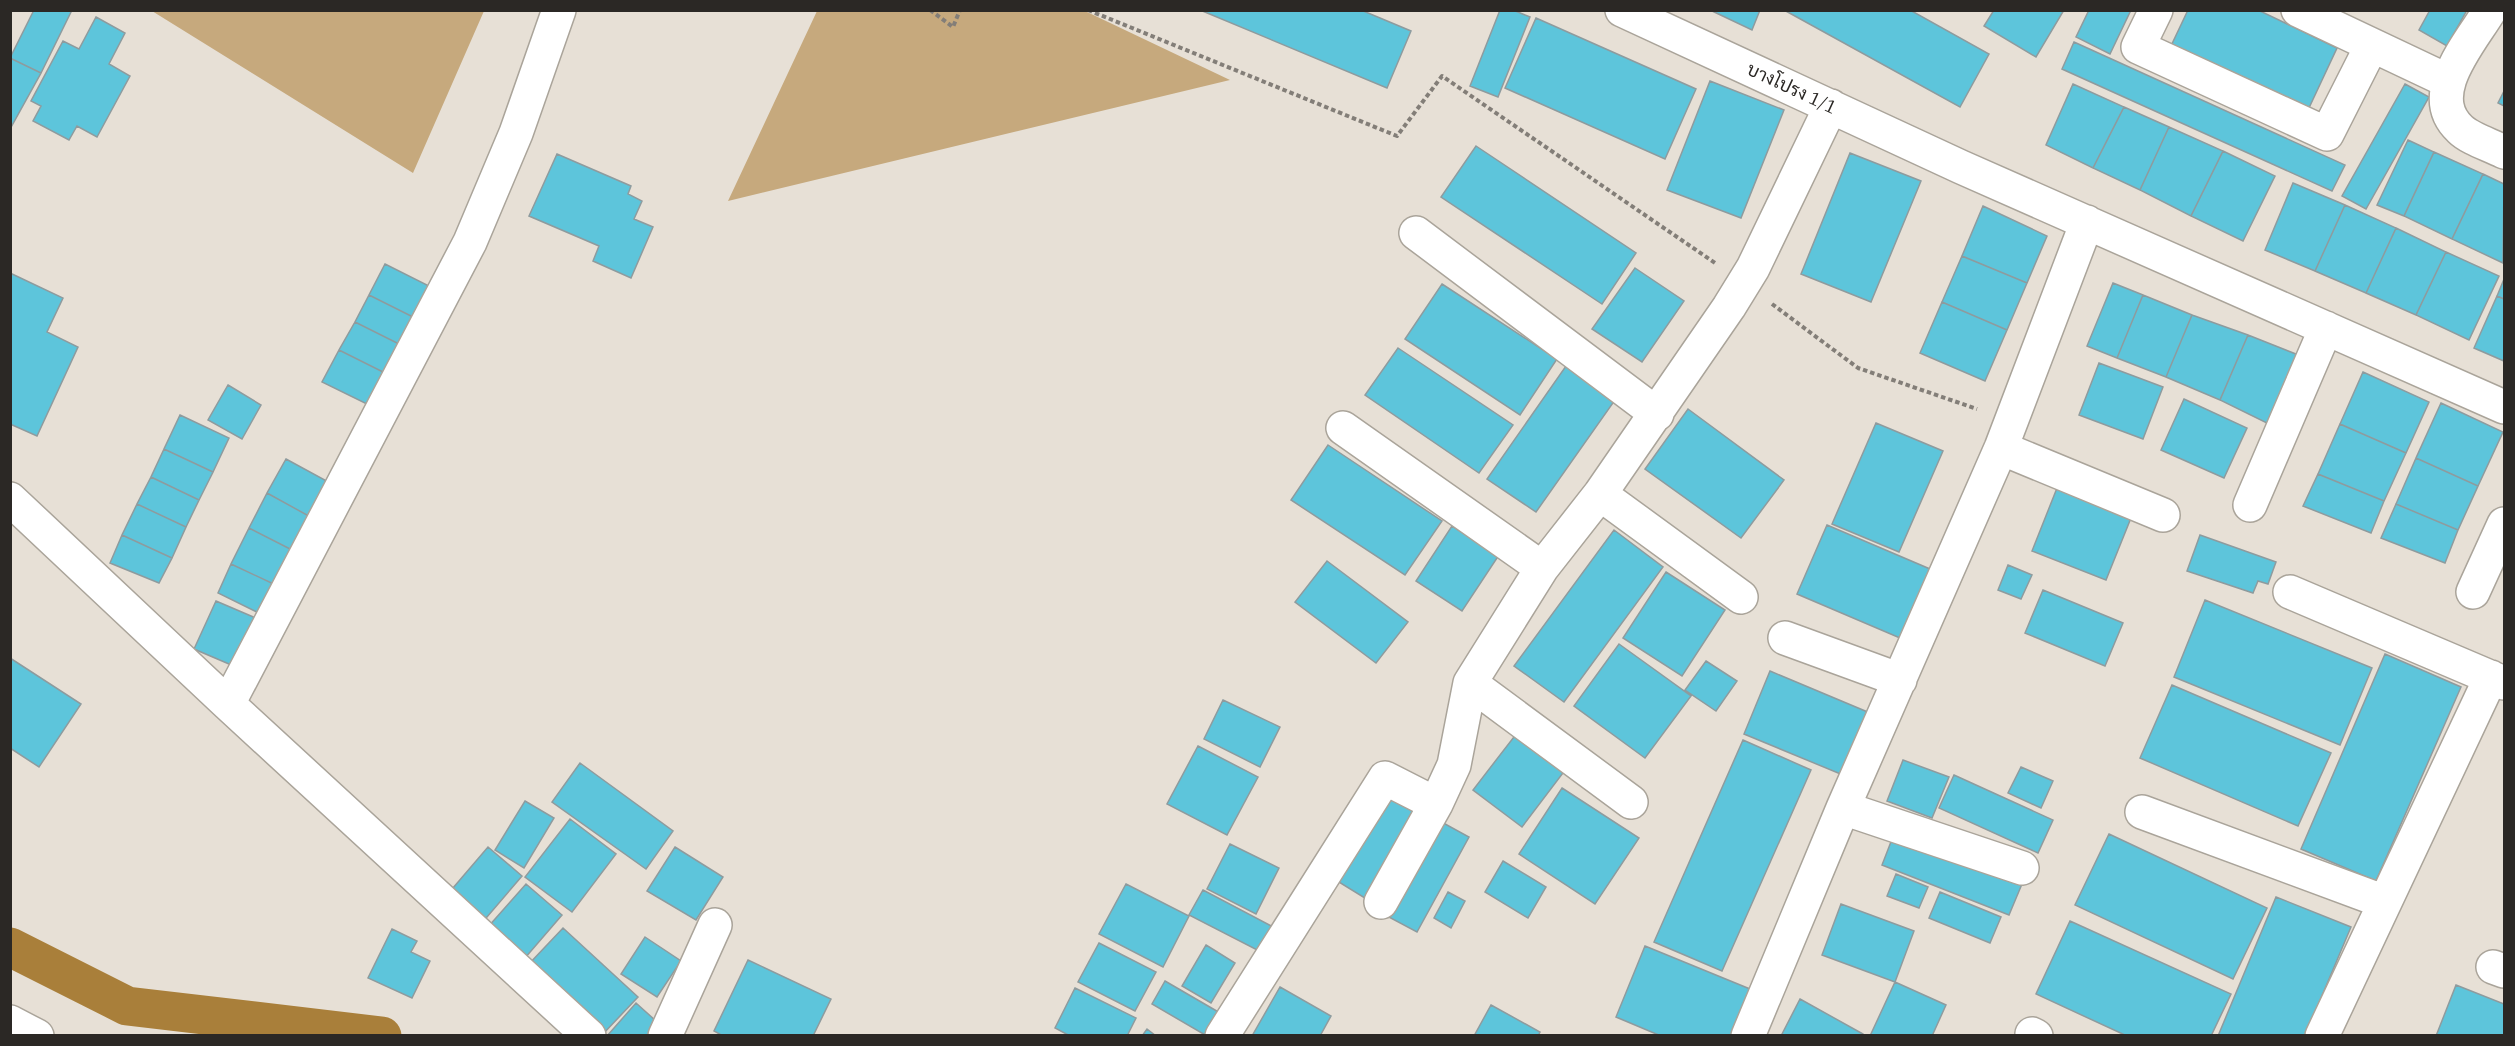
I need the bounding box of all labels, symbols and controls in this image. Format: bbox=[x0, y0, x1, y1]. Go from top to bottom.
street label: บางโปรง 1/1 bbox=[1743, 56, 1841, 119]

